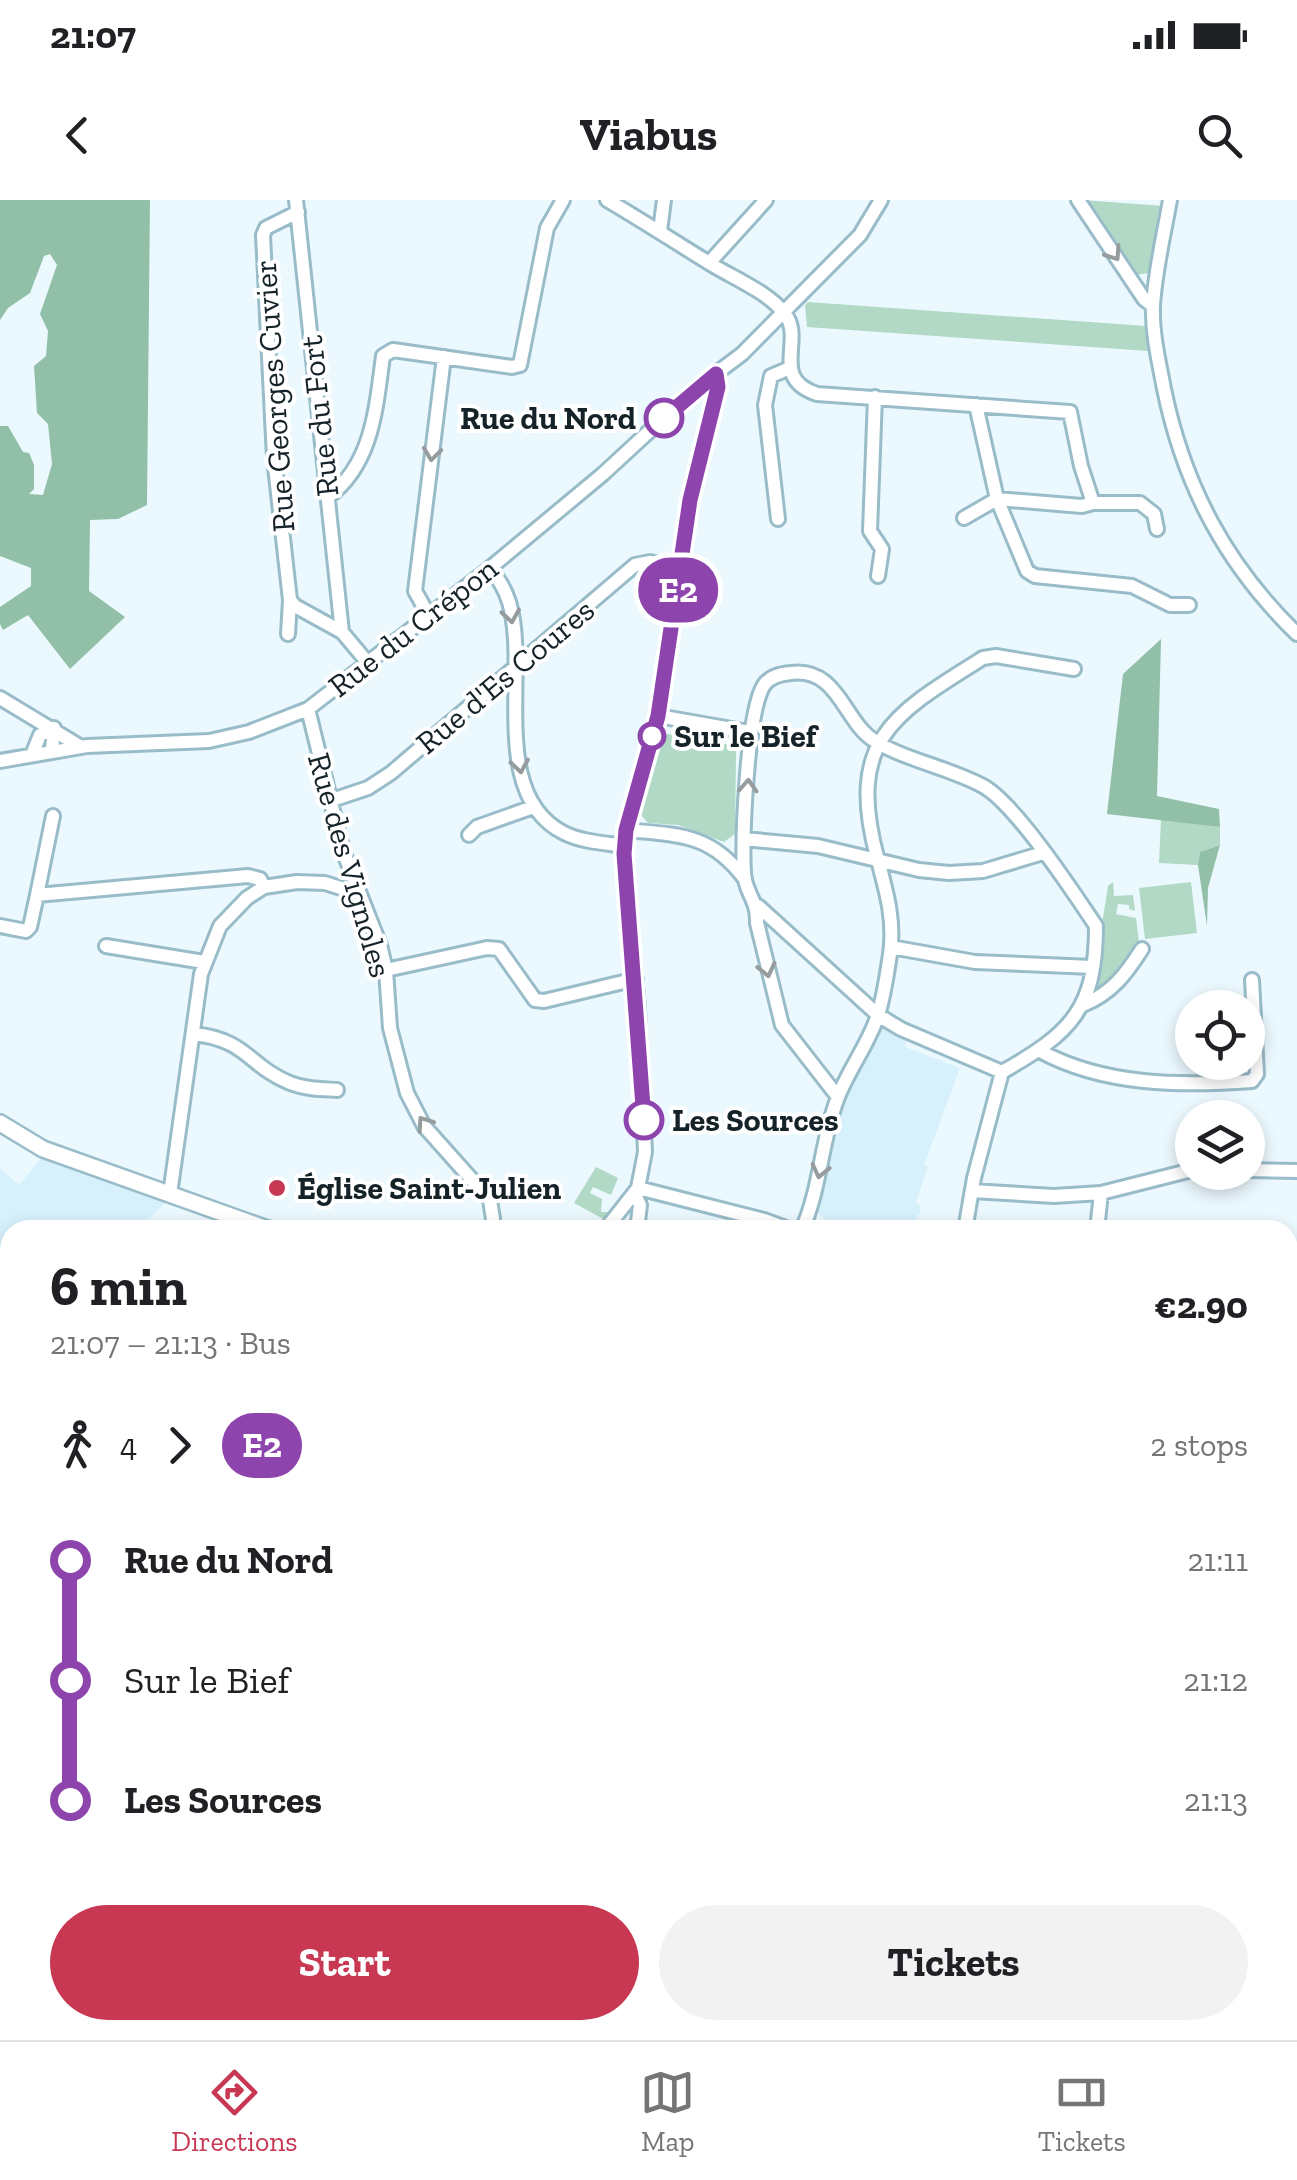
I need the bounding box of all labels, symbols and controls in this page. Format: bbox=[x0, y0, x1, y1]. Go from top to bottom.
text: 21:07 bbox=[50, 12, 136, 58]
icon: back bbox=[50, 108, 105, 163]
text: Viabus bbox=[580, 108, 717, 162]
icon: search bbox=[1192, 108, 1247, 163]
one-way arrow bbox=[1102, 243, 1121, 261]
street label: Rue Georges Cuvier bbox=[246, 259, 302, 533]
street label: Rue du Fort bbox=[292, 333, 346, 498]
place label: Rue du Nord bbox=[460, 399, 636, 437]
marker: Rue du Nord bbox=[645, 399, 683, 437]
one-way arrow bbox=[422, 446, 443, 462]
street label: Rue du Crépon bbox=[321, 549, 506, 705]
line badge: E2 bbox=[633, 558, 723, 622]
text: E2 bbox=[658, 569, 698, 611]
street label: Rue d'Es Coures bbox=[408, 590, 602, 762]
one-way arrow bbox=[499, 608, 520, 624]
place label: Sur le Bief bbox=[674, 717, 820, 755]
marker: Sur le Bief bbox=[639, 723, 665, 749]
street label: Rue des Vignoles bbox=[300, 748, 400, 982]
one-way arrow bbox=[509, 758, 530, 774]
one-way arrow bbox=[737, 777, 758, 793]
one-way arrow bbox=[755, 962, 776, 979]
map controls bbox=[1175, 990, 1265, 1190]
button: locate bbox=[1175, 990, 1265, 1080]
button: layers bbox=[1175, 1100, 1265, 1190]
marker: Les Sources bbox=[625, 1101, 663, 1139]
place label: Les Sources bbox=[672, 1101, 839, 1139]
one-way arrow bbox=[418, 1116, 436, 1134]
one-way arrow bbox=[811, 1162, 832, 1179]
place label: Église Saint-Julien bbox=[297, 1169, 561, 1207]
marker: Église Saint-Julien bbox=[266, 1177, 288, 1199]
text: 6 min bbox=[50, 1253, 187, 1319]
text: €2.90 bbox=[1154, 1282, 1248, 1328]
text: 21:07 – 21:13 · Bus bbox=[50, 1324, 291, 1362]
icon: walk bbox=[50, 1418, 105, 1473]
icon: forward bbox=[152, 1418, 207, 1473]
text: E2 bbox=[242, 1424, 282, 1466]
text: 4 bbox=[120, 1426, 137, 1464]
text: 2 stops bbox=[1150, 1426, 1248, 1464]
text: Rue du Nord bbox=[124, 1537, 333, 1583]
text: 21:11 bbox=[1187, 1541, 1248, 1579]
text: Sur le Bief bbox=[124, 1657, 290, 1703]
text: 21:12 bbox=[1183, 1661, 1248, 1699]
text: Les Sources bbox=[124, 1777, 322, 1823]
text: 21:13 bbox=[1184, 1781, 1248, 1819]
button: Start bbox=[50, 1905, 639, 2020]
button: Tickets bbox=[659, 1905, 1248, 2020]
tab: Directions bbox=[171, 2065, 298, 2158]
tab: Map bbox=[640, 2065, 695, 2158]
tab: Tickets bbox=[1038, 2065, 1126, 2158]

